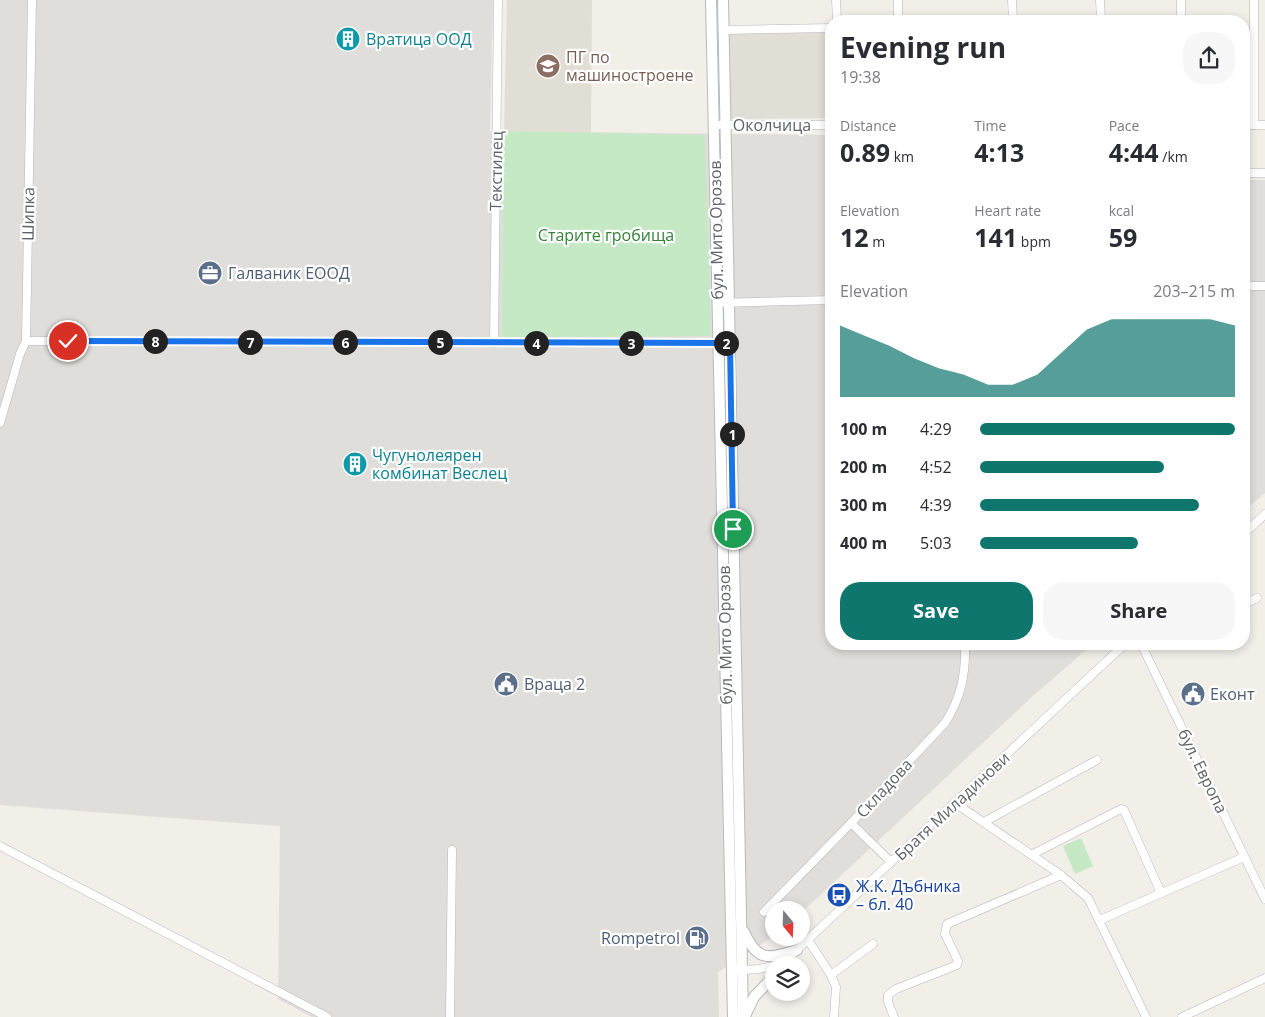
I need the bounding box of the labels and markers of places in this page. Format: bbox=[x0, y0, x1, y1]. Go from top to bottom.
building icon: Вратица ООД bbox=[335, 26, 361, 52]
place label: Вратица ООД bbox=[366, 28, 472, 50]
place label: ПГ по машиностроене bbox=[566, 46, 694, 86]
school or university icon: ПГ по машиностроене bbox=[535, 53, 561, 79]
office icon: Галваник ЕООД bbox=[197, 260, 223, 286]
place label: Галваник ЕООД bbox=[228, 262, 350, 284]
pin bbox=[47, 320, 89, 362]
pin: 8 bbox=[142, 328, 168, 354]
pin: 7 bbox=[238, 330, 262, 354]
pin: 6 bbox=[332, 330, 358, 354]
pin: 5 bbox=[428, 330, 452, 354]
pin: 4 bbox=[524, 330, 548, 356]
pin: 3 bbox=[618, 330, 644, 356]
pin: 2 bbox=[714, 330, 738, 356]
pin: 1 bbox=[720, 422, 744, 446]
place label: Чугунолеярен комбинат Веслец bbox=[372, 444, 507, 484]
building icon: Чугунолеярен комбинат Веслец bbox=[342, 451, 368, 477]
pin bbox=[712, 508, 754, 550]
public building icon: Враца 2 bbox=[493, 671, 519, 697]
place label: Враца 2 bbox=[524, 673, 585, 695]
public building icon: Еконт bbox=[1180, 681, 1206, 707]
place label: Еконт bbox=[1210, 683, 1255, 705]
place label: Ж.К. Дъбника – бл. 40 bbox=[856, 875, 961, 915]
bus stop icon: Ж.К. Дъбника – бл. 40 bbox=[826, 882, 852, 908]
fuel station icon: Rompetrol bbox=[684, 925, 710, 951]
place label: Rompetrol bbox=[601, 927, 680, 949]

